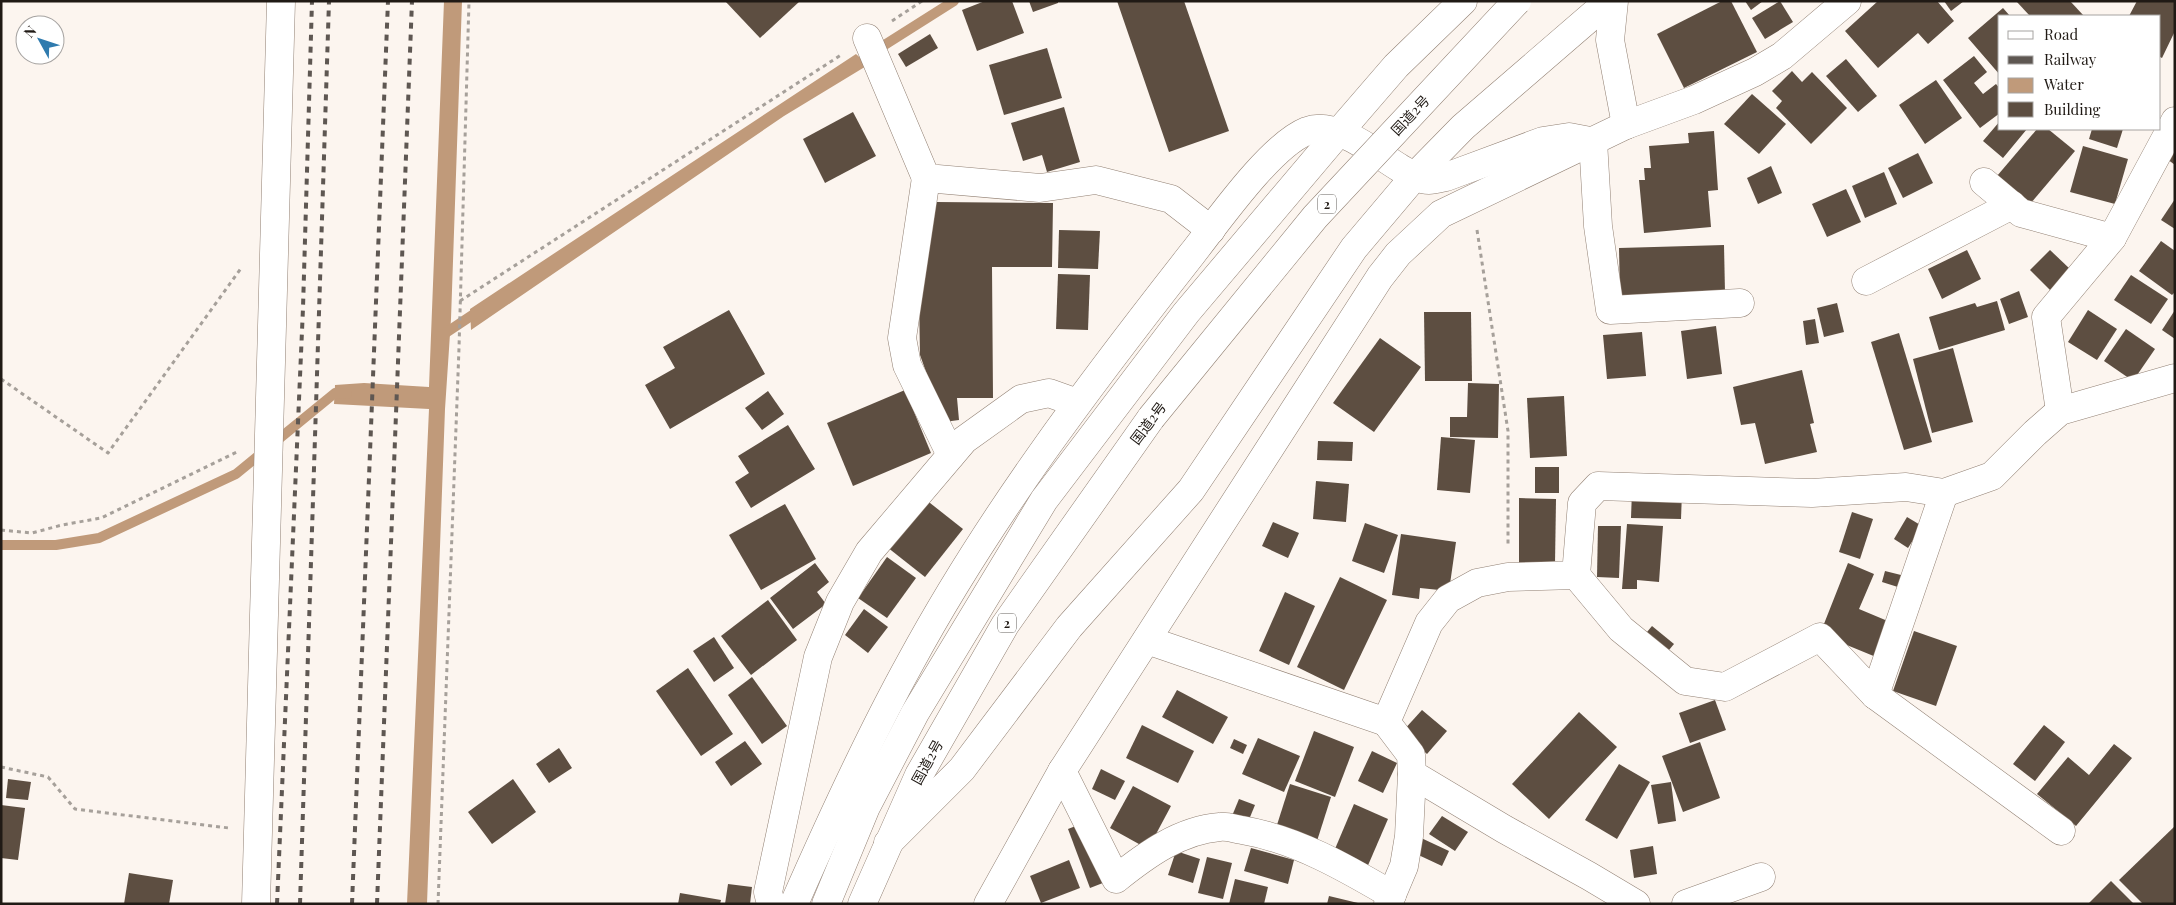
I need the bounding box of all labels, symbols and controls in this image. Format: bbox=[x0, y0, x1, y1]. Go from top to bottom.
north arrow bbox=[15, 15, 65, 65]
legend bbox=[1998, 15, 2161, 130]
text: N bbox=[19, 21, 40, 41]
text: Road bbox=[2044, 24, 2078, 44]
text: Railway bbox=[2044, 49, 2097, 69]
text: Water bbox=[2043, 74, 2084, 94]
street label: 国道2号 bbox=[1386, 91, 1434, 139]
text: Building bbox=[2044, 99, 2101, 119]
road number: 2 bbox=[1318, 194, 1336, 213]
street label: 国道2号 bbox=[1126, 398, 1170, 448]
road number: 2 bbox=[998, 614, 1016, 632]
street label: 国道2号 bbox=[907, 736, 947, 788]

